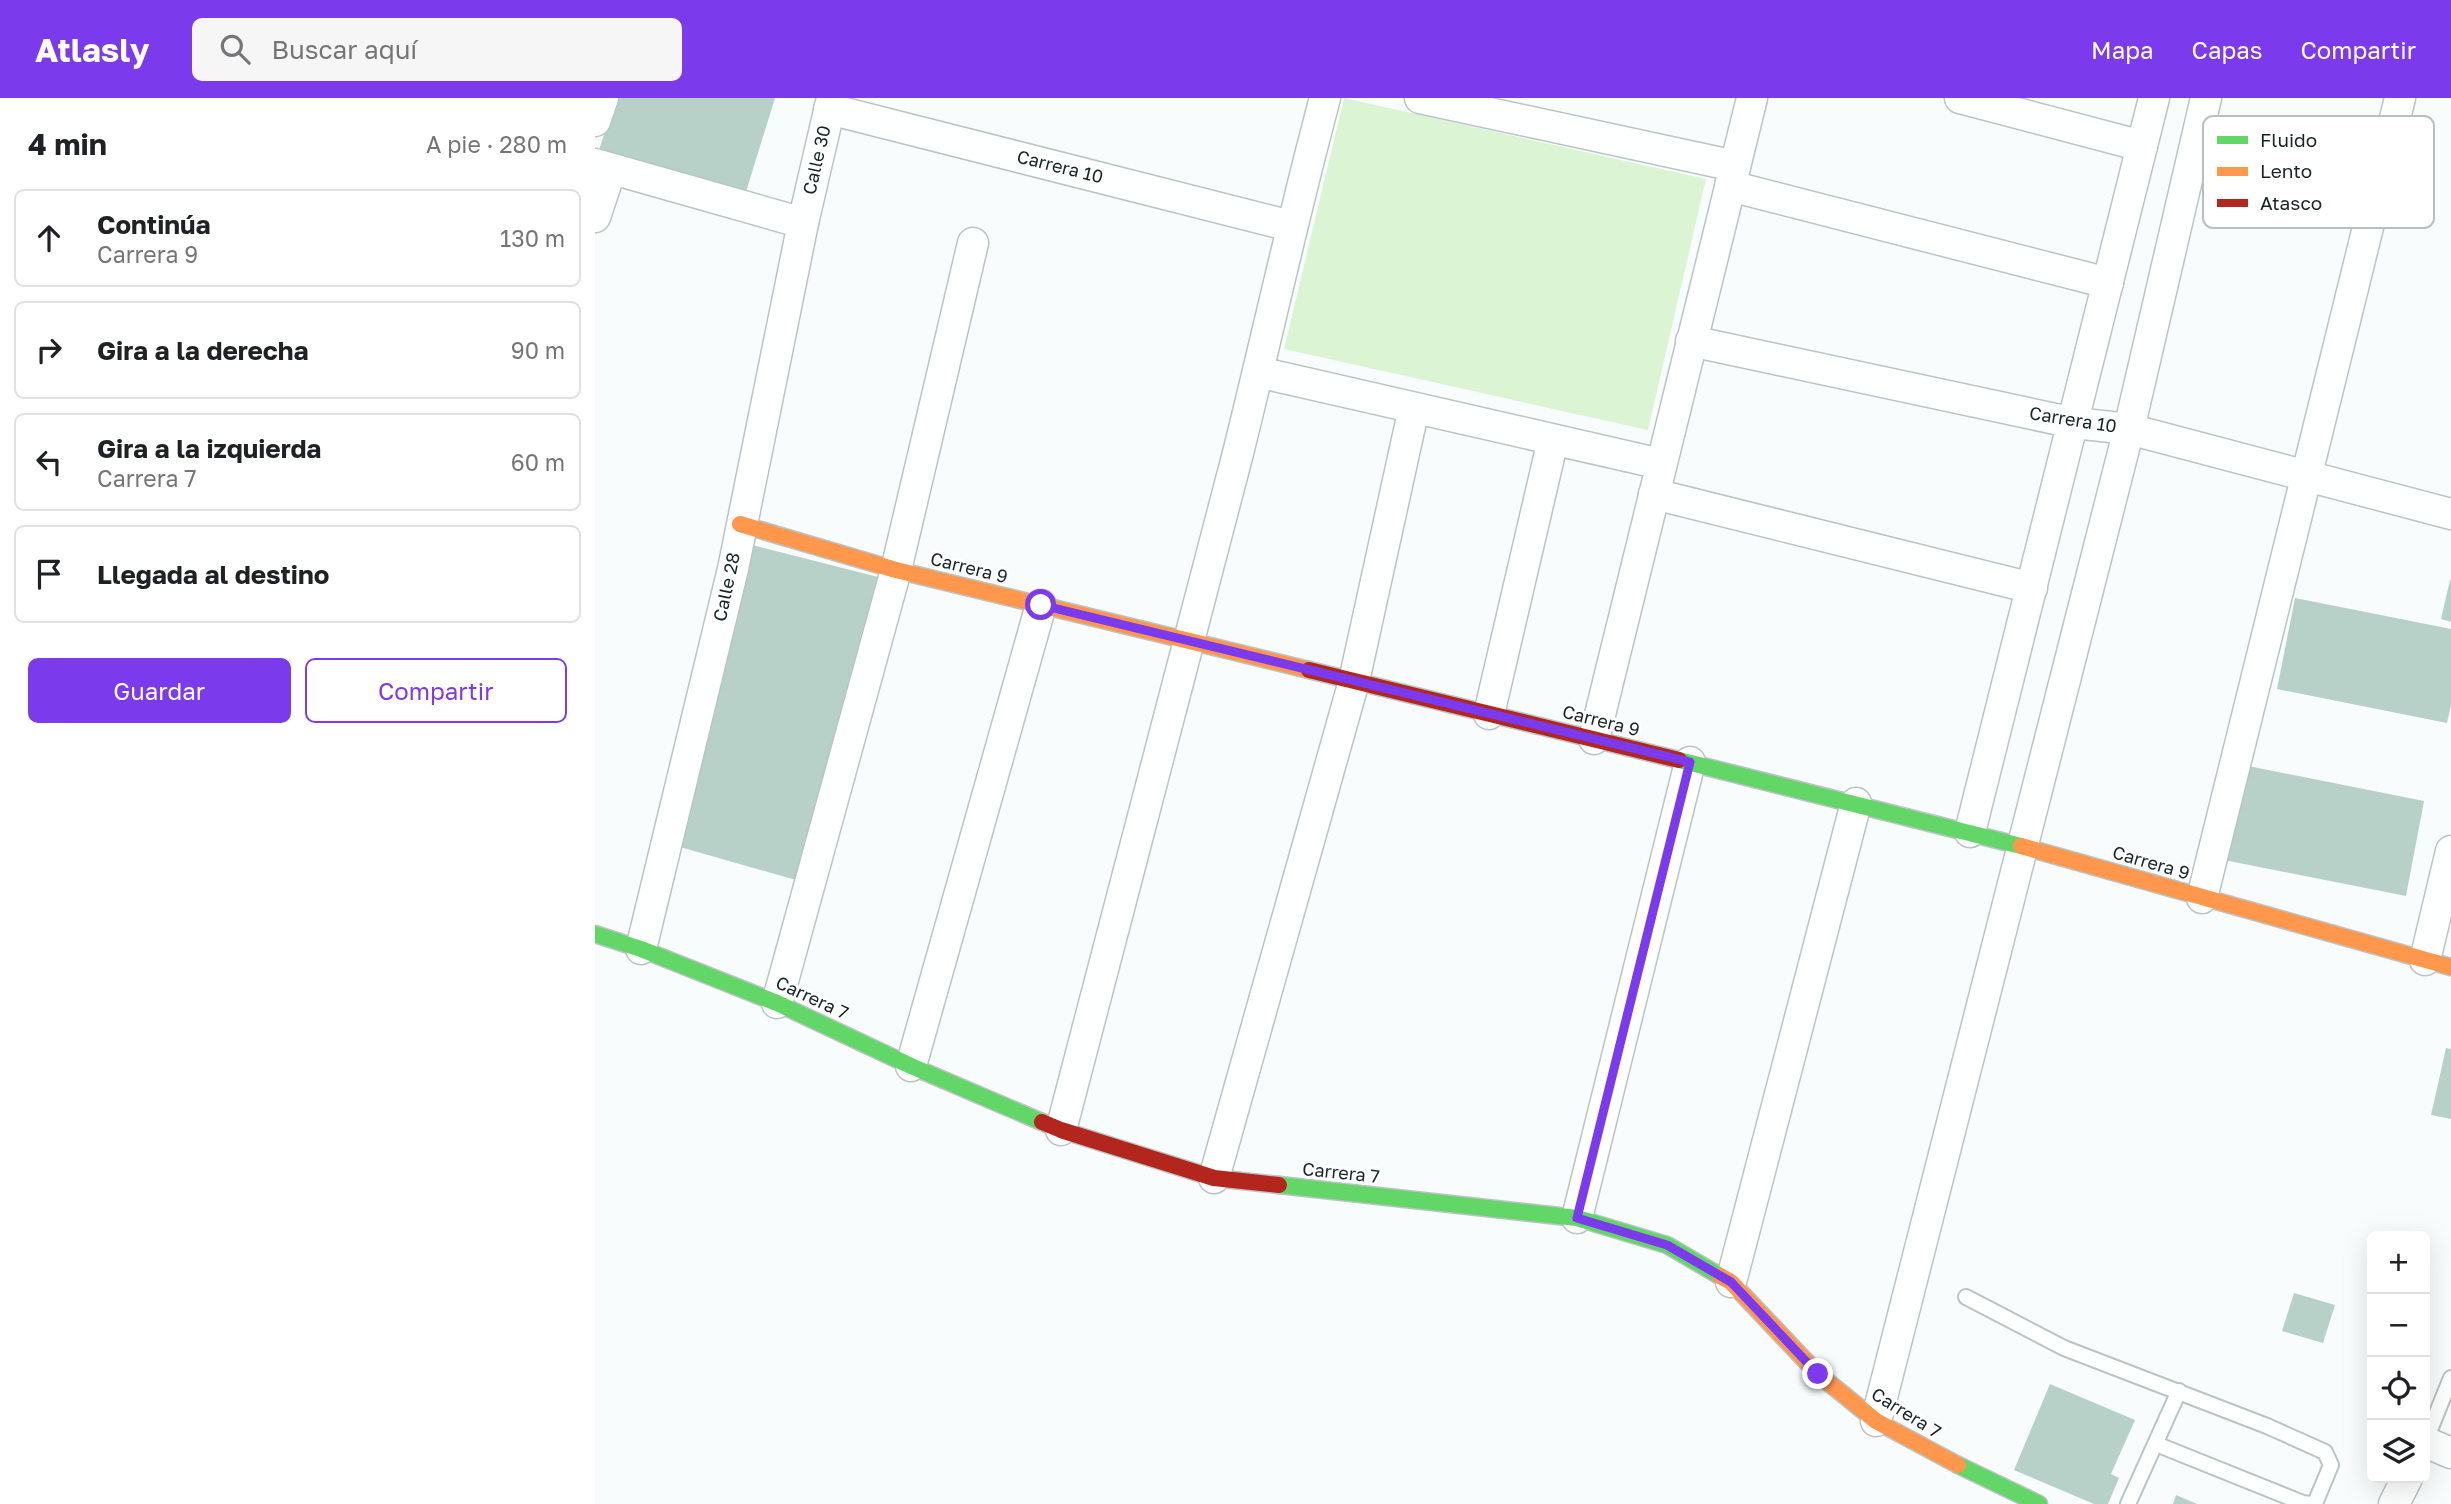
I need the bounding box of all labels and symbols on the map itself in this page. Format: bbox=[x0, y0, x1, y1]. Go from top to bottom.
legend bbox=[2203, 116, 2434, 228]
street label: Calle 30 bbox=[797, 123, 835, 197]
text: Fluido bbox=[2260, 128, 2317, 151]
street label: Carrera 10 bbox=[1015, 145, 1106, 187]
text: Lento bbox=[2260, 159, 2312, 182]
text: Atasco bbox=[2260, 191, 2322, 214]
street label: Carrera 10 bbox=[2028, 401, 2118, 437]
street label: Carrera 9 bbox=[928, 547, 1010, 587]
street label: Calle 28 bbox=[708, 550, 744, 623]
route start bbox=[1025, 589, 1056, 620]
street label: Carrera 9 bbox=[1560, 700, 1642, 740]
street label: Carrera 9 bbox=[2110, 841, 2192, 884]
street label: Carrera 7 bbox=[773, 971, 852, 1023]
street label: Carrera 7 bbox=[1301, 1157, 1381, 1187]
route end bbox=[1802, 1358, 1833, 1389]
street label: Carrera 7 bbox=[1868, 1382, 1945, 1442]

